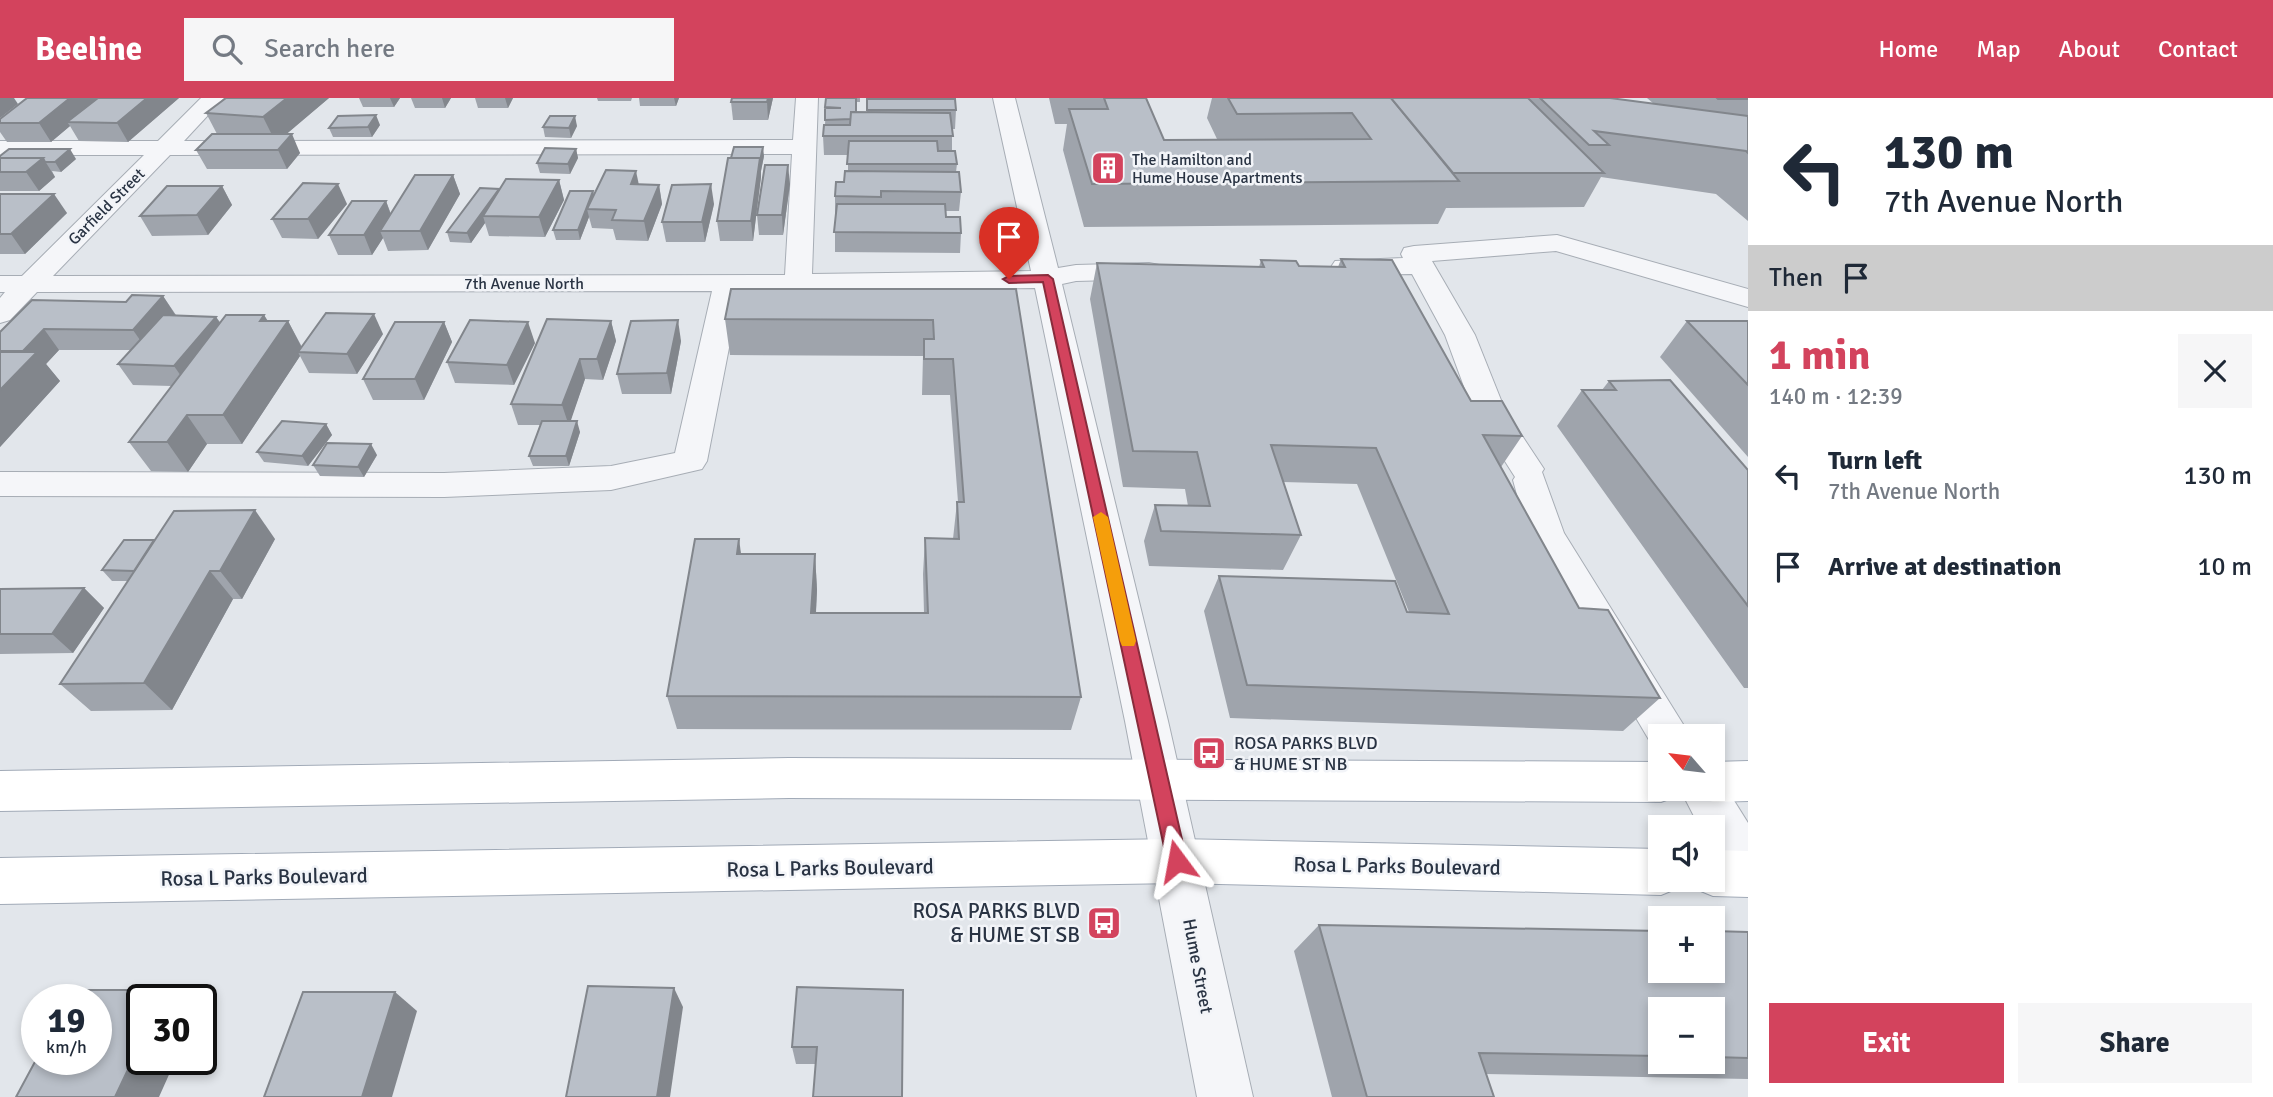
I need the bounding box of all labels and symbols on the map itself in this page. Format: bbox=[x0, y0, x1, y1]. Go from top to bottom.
building icon: The Hamilton and Hume House Apartments bbox=[1089, 149, 1127, 187]
place label: The Hamilton and Hume House Apartments bbox=[1132, 150, 1303, 188]
street label: Garfield Street bbox=[64, 164, 150, 249]
pin bbox=[979, 207, 1039, 279]
street label: 7th Avenue North bbox=[464, 274, 584, 294]
north arrow bbox=[1648, 724, 1726, 802]
place label: ROSA PARKS BLVD & HUME ST NB bbox=[1234, 732, 1378, 775]
bus stop icon: ROSA PARKS BLVD & HUME ST NB bbox=[1190, 734, 1228, 772]
position arrow bbox=[1140, 824, 1214, 898]
street label: Rosa L Parks Boulevard bbox=[1293, 851, 1501, 881]
street label: Rosa L Parks Boulevard bbox=[726, 853, 934, 883]
street label: Rosa L Parks Boulevard bbox=[160, 862, 368, 892]
place label: ROSA PARKS BLVD & HUME ST SB bbox=[912, 898, 1080, 948]
bus stop icon: ROSA PARKS BLVD & HUME ST SB bbox=[1085, 904, 1123, 942]
street label: Hume Street bbox=[1178, 917, 1218, 1015]
speed limit sign: 30 bbox=[126, 984, 217, 1075]

